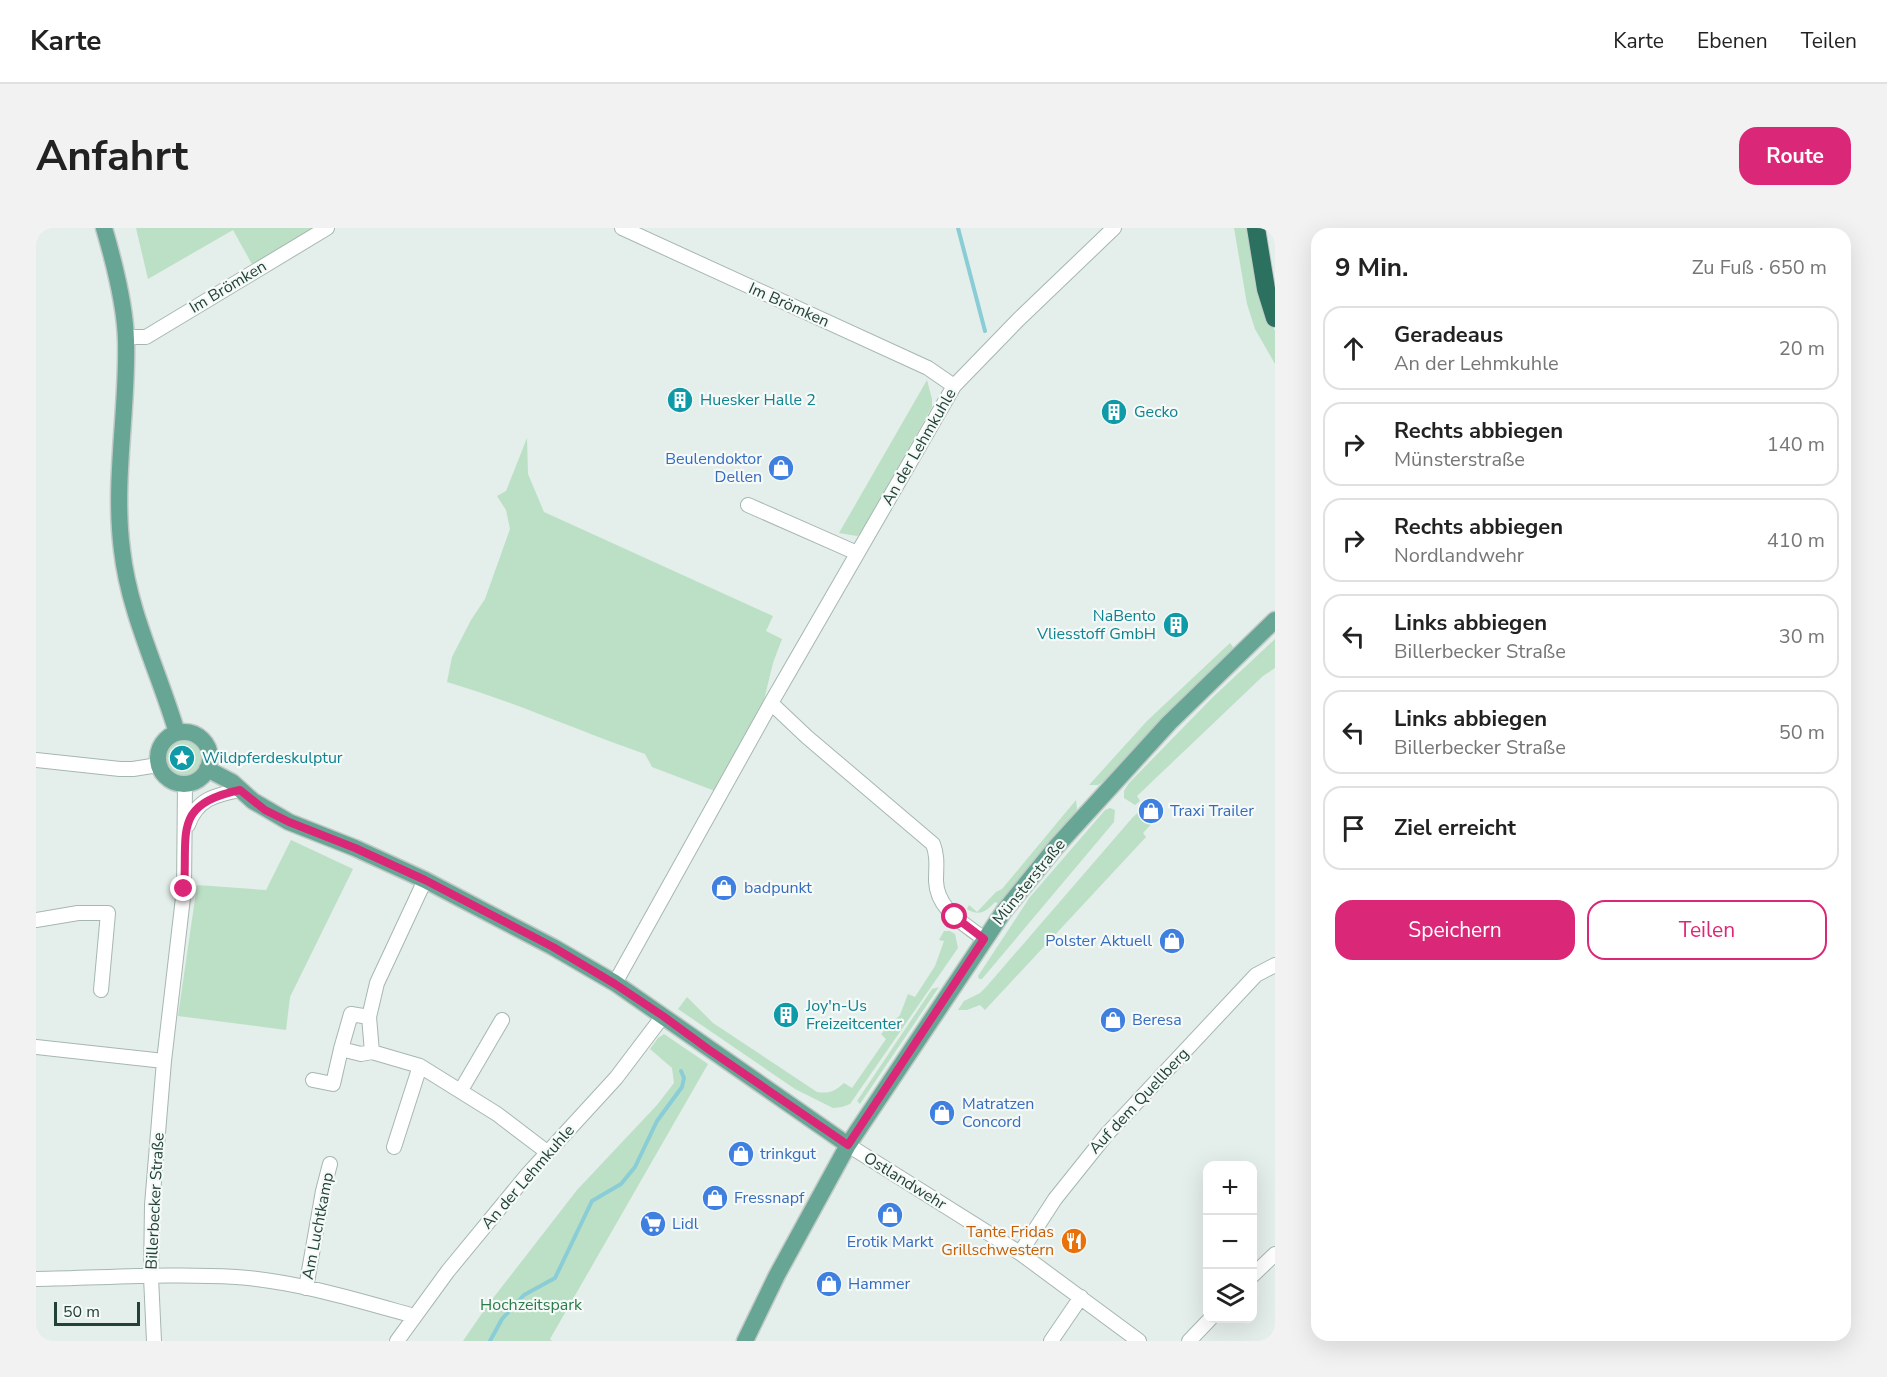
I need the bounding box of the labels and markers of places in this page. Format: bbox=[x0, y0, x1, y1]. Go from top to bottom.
building icon: Huesker Halle 2 bbox=[665, 385, 695, 415]
place label: Huesker Halle 2 bbox=[700, 389, 816, 411]
building icon: Gecko bbox=[1099, 397, 1129, 427]
place label: Gecko bbox=[1134, 401, 1178, 423]
place label: Beulendoktor Dellen bbox=[665, 448, 762, 488]
shop icon: Beulendoktor Dellen bbox=[766, 453, 796, 483]
place label: NaBento Vliesstoff GmbH bbox=[1036, 605, 1156, 645]
building icon: NaBento Vliesstoff GmbH bbox=[1161, 610, 1191, 640]
place icon: Wildpferdeskulptur bbox=[167, 743, 197, 773]
place label: Wildpferdeskulptur bbox=[202, 747, 343, 769]
shop icon: Traxi Trailer bbox=[1136, 796, 1166, 826]
place label: Traxi Trailer bbox=[1170, 800, 1254, 822]
shop icon: badpunkt bbox=[709, 873, 739, 903]
place label: badpunkt bbox=[744, 877, 812, 899]
shop icon: Polster Aktuell bbox=[1157, 926, 1187, 956]
place label: Polster Aktuell bbox=[1045, 930, 1152, 952]
place label: Joy'n-Us Freizeitcenter bbox=[805, 995, 902, 1035]
building icon: Joy'n-Us Freizeitcenter bbox=[771, 1000, 801, 1030]
shop icon: Beresa bbox=[1098, 1005, 1128, 1035]
place label: Beresa bbox=[1132, 1009, 1182, 1031]
place label: Matratzen Concord bbox=[962, 1093, 1034, 1133]
shop icon: Matratzen Concord bbox=[927, 1098, 957, 1128]
shop icon: trinkgut bbox=[726, 1139, 756, 1169]
place label: trinkgut bbox=[760, 1143, 816, 1165]
shop icon: Fressnapf bbox=[700, 1183, 730, 1213]
place label: Fressnapf bbox=[734, 1187, 805, 1209]
shop icon: Erotik Markt bbox=[875, 1200, 905, 1230]
supermarket icon: Lidl bbox=[638, 1209, 668, 1239]
place label: Lidl bbox=[672, 1213, 699, 1235]
place label: Tante Fridas Grillschwestern bbox=[941, 1221, 1054, 1261]
restaurant icon: Tante Fridas Grillschwestern bbox=[1059, 1226, 1089, 1256]
place label: Erotik Markt bbox=[847, 1231, 934, 1253]
shop icon: Hammer bbox=[814, 1269, 844, 1299]
place label: Hammer bbox=[848, 1273, 911, 1295]

